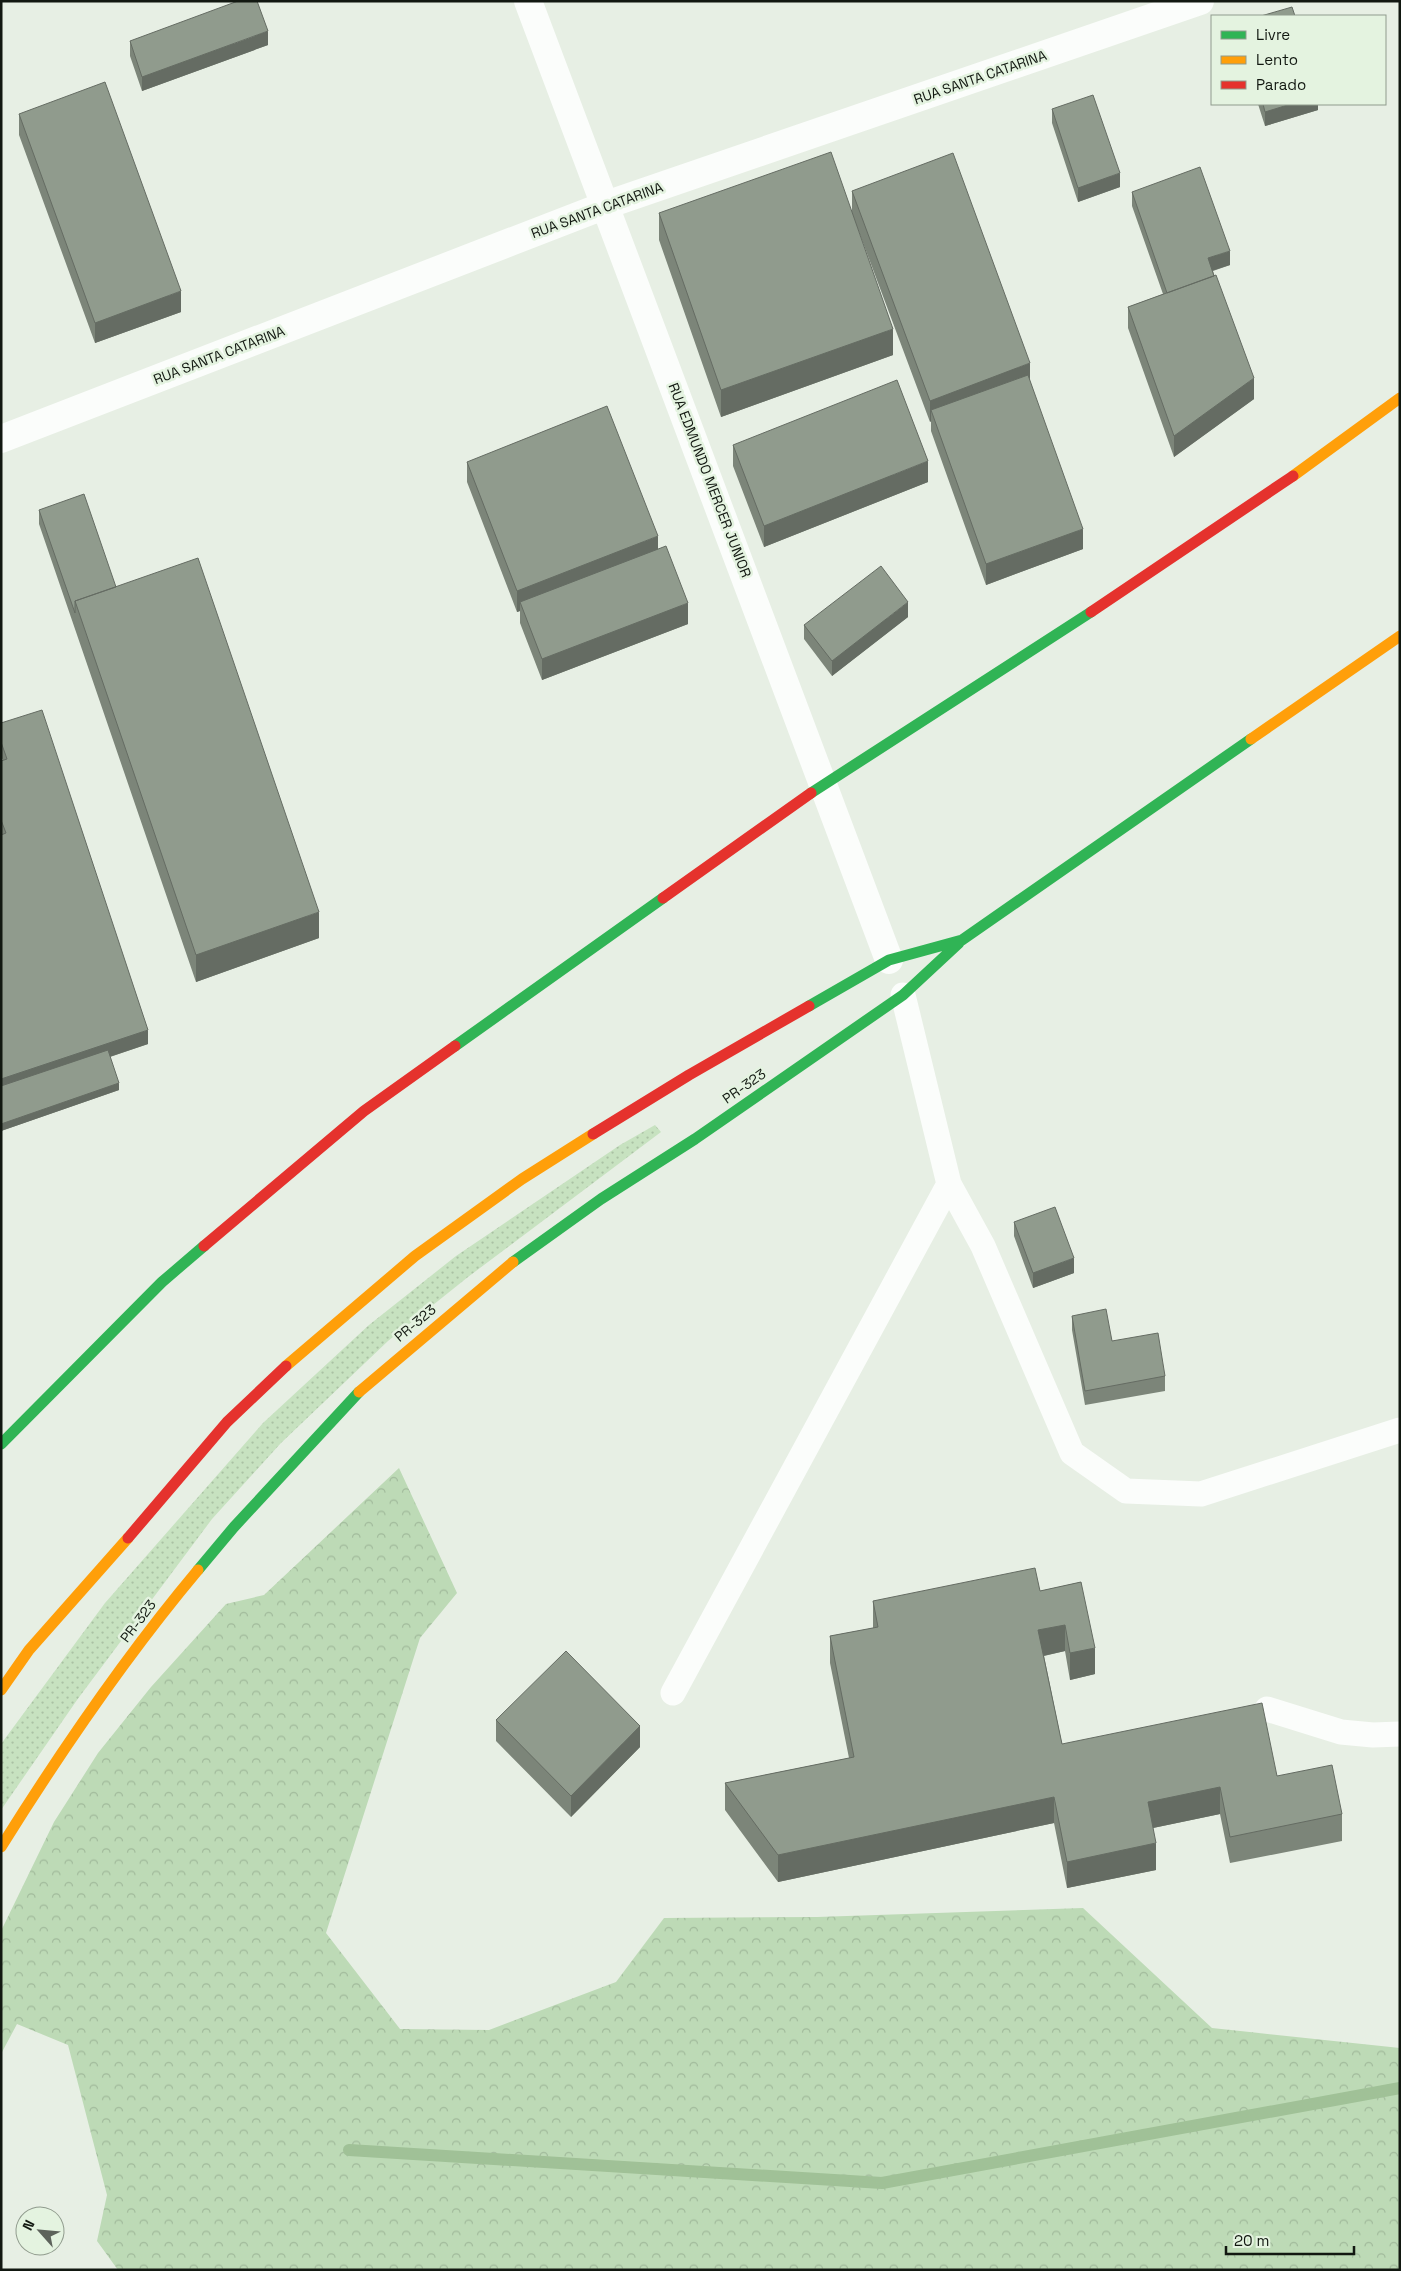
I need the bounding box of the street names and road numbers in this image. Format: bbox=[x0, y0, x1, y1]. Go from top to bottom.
street label: RUA SANTA CATARINA bbox=[911, 46, 1049, 108]
street label: RUA SANTA CATARINA bbox=[528, 178, 666, 242]
street label: RUA SANTA CATARINA bbox=[151, 322, 287, 388]
street label: RUA EDMUNDO MERCER JUNIOR bbox=[665, 380, 756, 580]
street label: PR-323 bbox=[719, 1065, 769, 1107]
street label: PR-323 bbox=[390, 1300, 440, 1346]
street label: PR-323 bbox=[116, 1596, 160, 1646]

